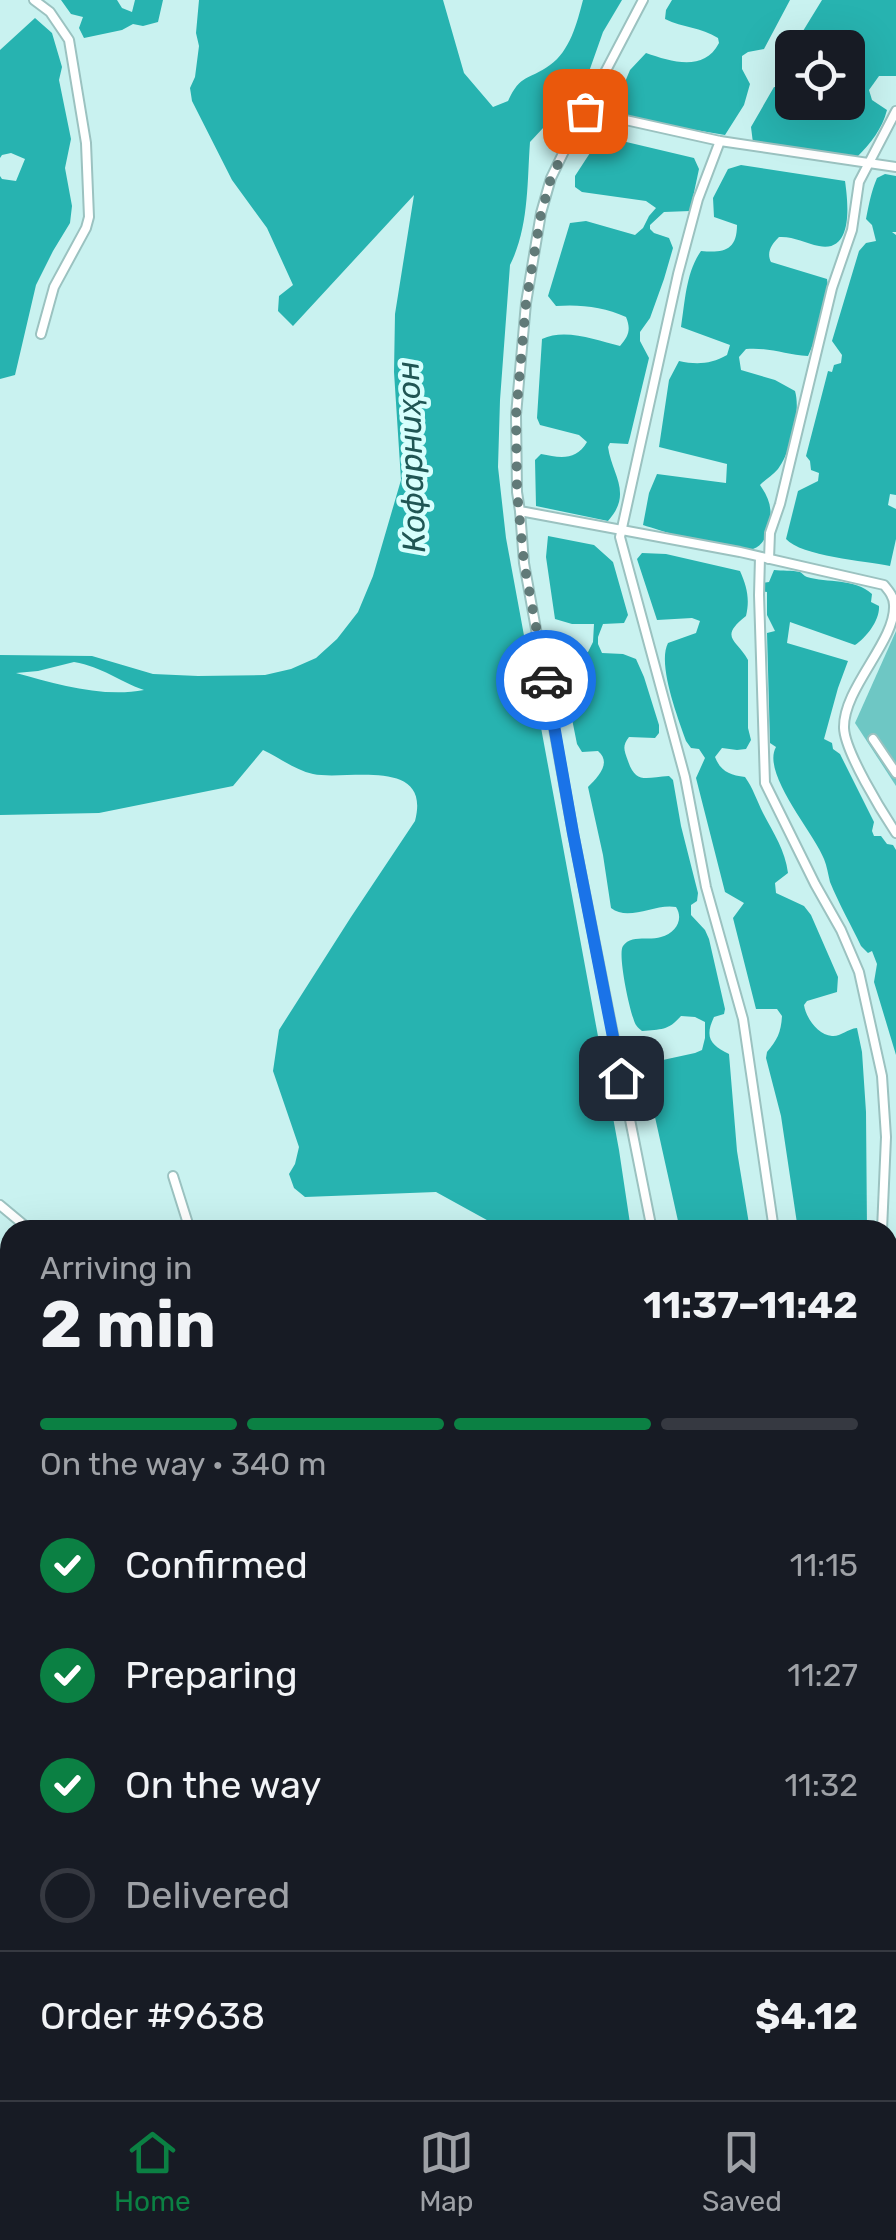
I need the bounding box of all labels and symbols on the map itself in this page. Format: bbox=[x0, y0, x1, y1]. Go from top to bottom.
pin bbox=[543, 69, 628, 154]
water label: Кофарниҳон bbox=[389, 361, 433, 553]
courier bbox=[496, 630, 596, 730]
pin bbox=[579, 1036, 664, 1121]

